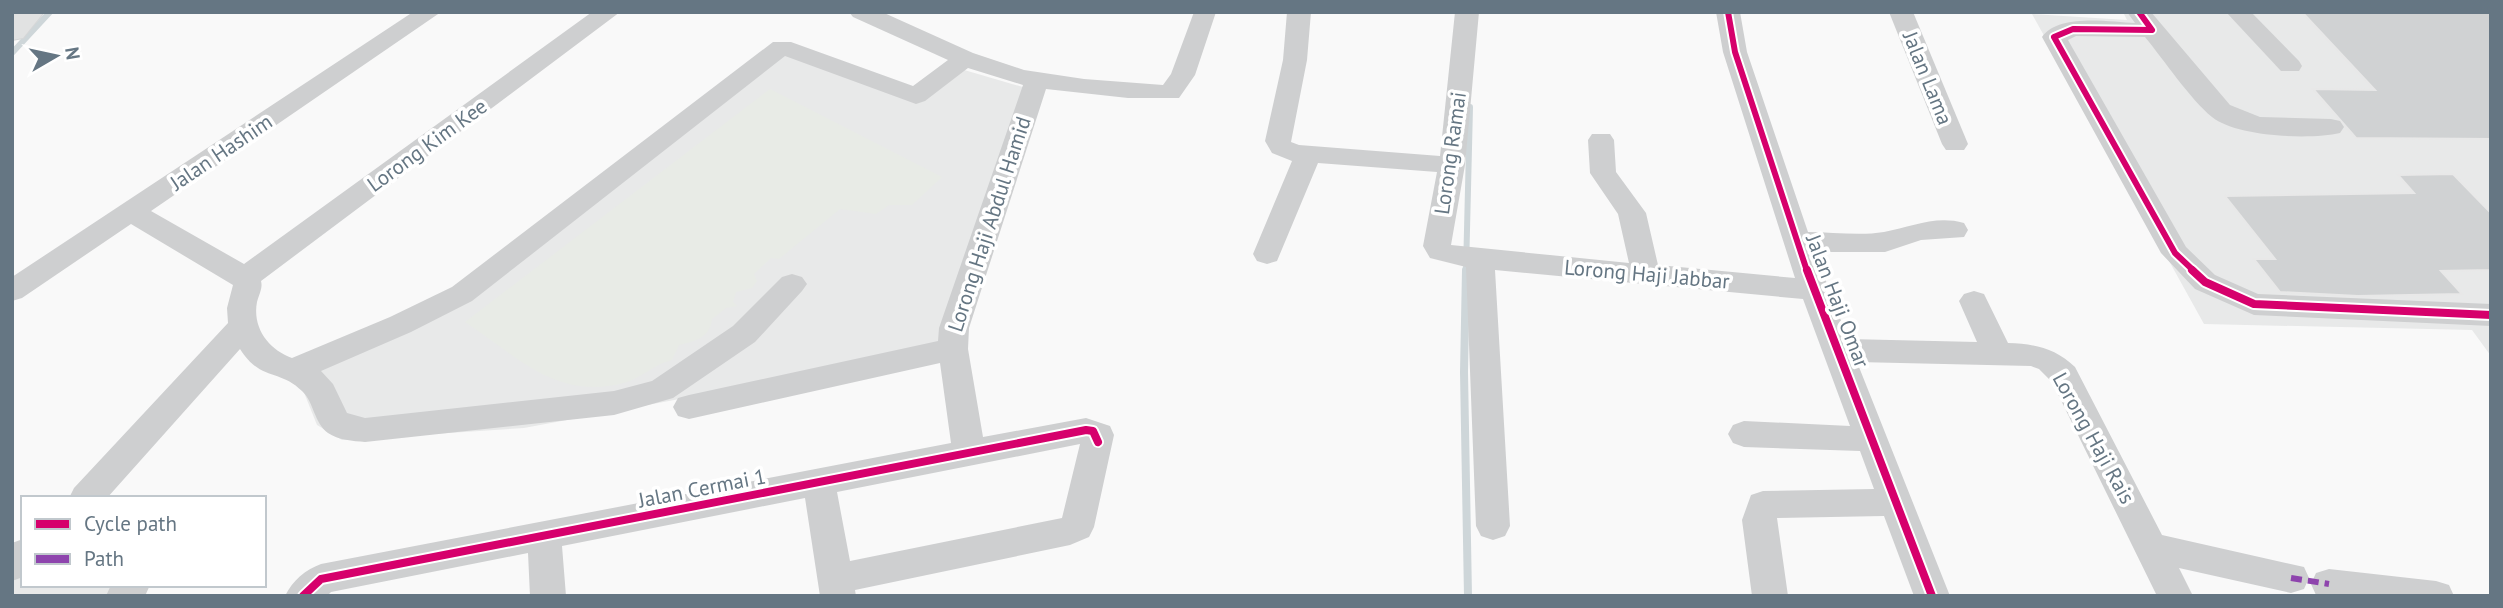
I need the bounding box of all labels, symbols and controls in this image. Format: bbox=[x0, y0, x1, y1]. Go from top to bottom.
north arrow bbox=[21, 21, 91, 91]
street label: Jalan Lama bbox=[1897, 26, 1959, 129]
text: N bbox=[60, 45, 86, 61]
street label: Lorong Ramai bbox=[1428, 90, 1472, 216]
street label: Lorong Kim Kee bbox=[362, 92, 492, 198]
street label: Jalan Hashim bbox=[164, 108, 277, 197]
street label: Lorong Haji Abdul Hamid bbox=[941, 113, 1037, 335]
street label: Jalan Haji Omar bbox=[1800, 230, 1876, 371]
street label: Lorong Haji Jabbar bbox=[1563, 253, 1731, 295]
street label: Lorong Haji Rais bbox=[2047, 368, 2141, 508]
street label: Jalan Cermai 1 bbox=[635, 462, 768, 514]
legend bbox=[21, 496, 266, 587]
text: Cycle path bbox=[84, 510, 177, 537]
text: Path bbox=[84, 545, 124, 572]

